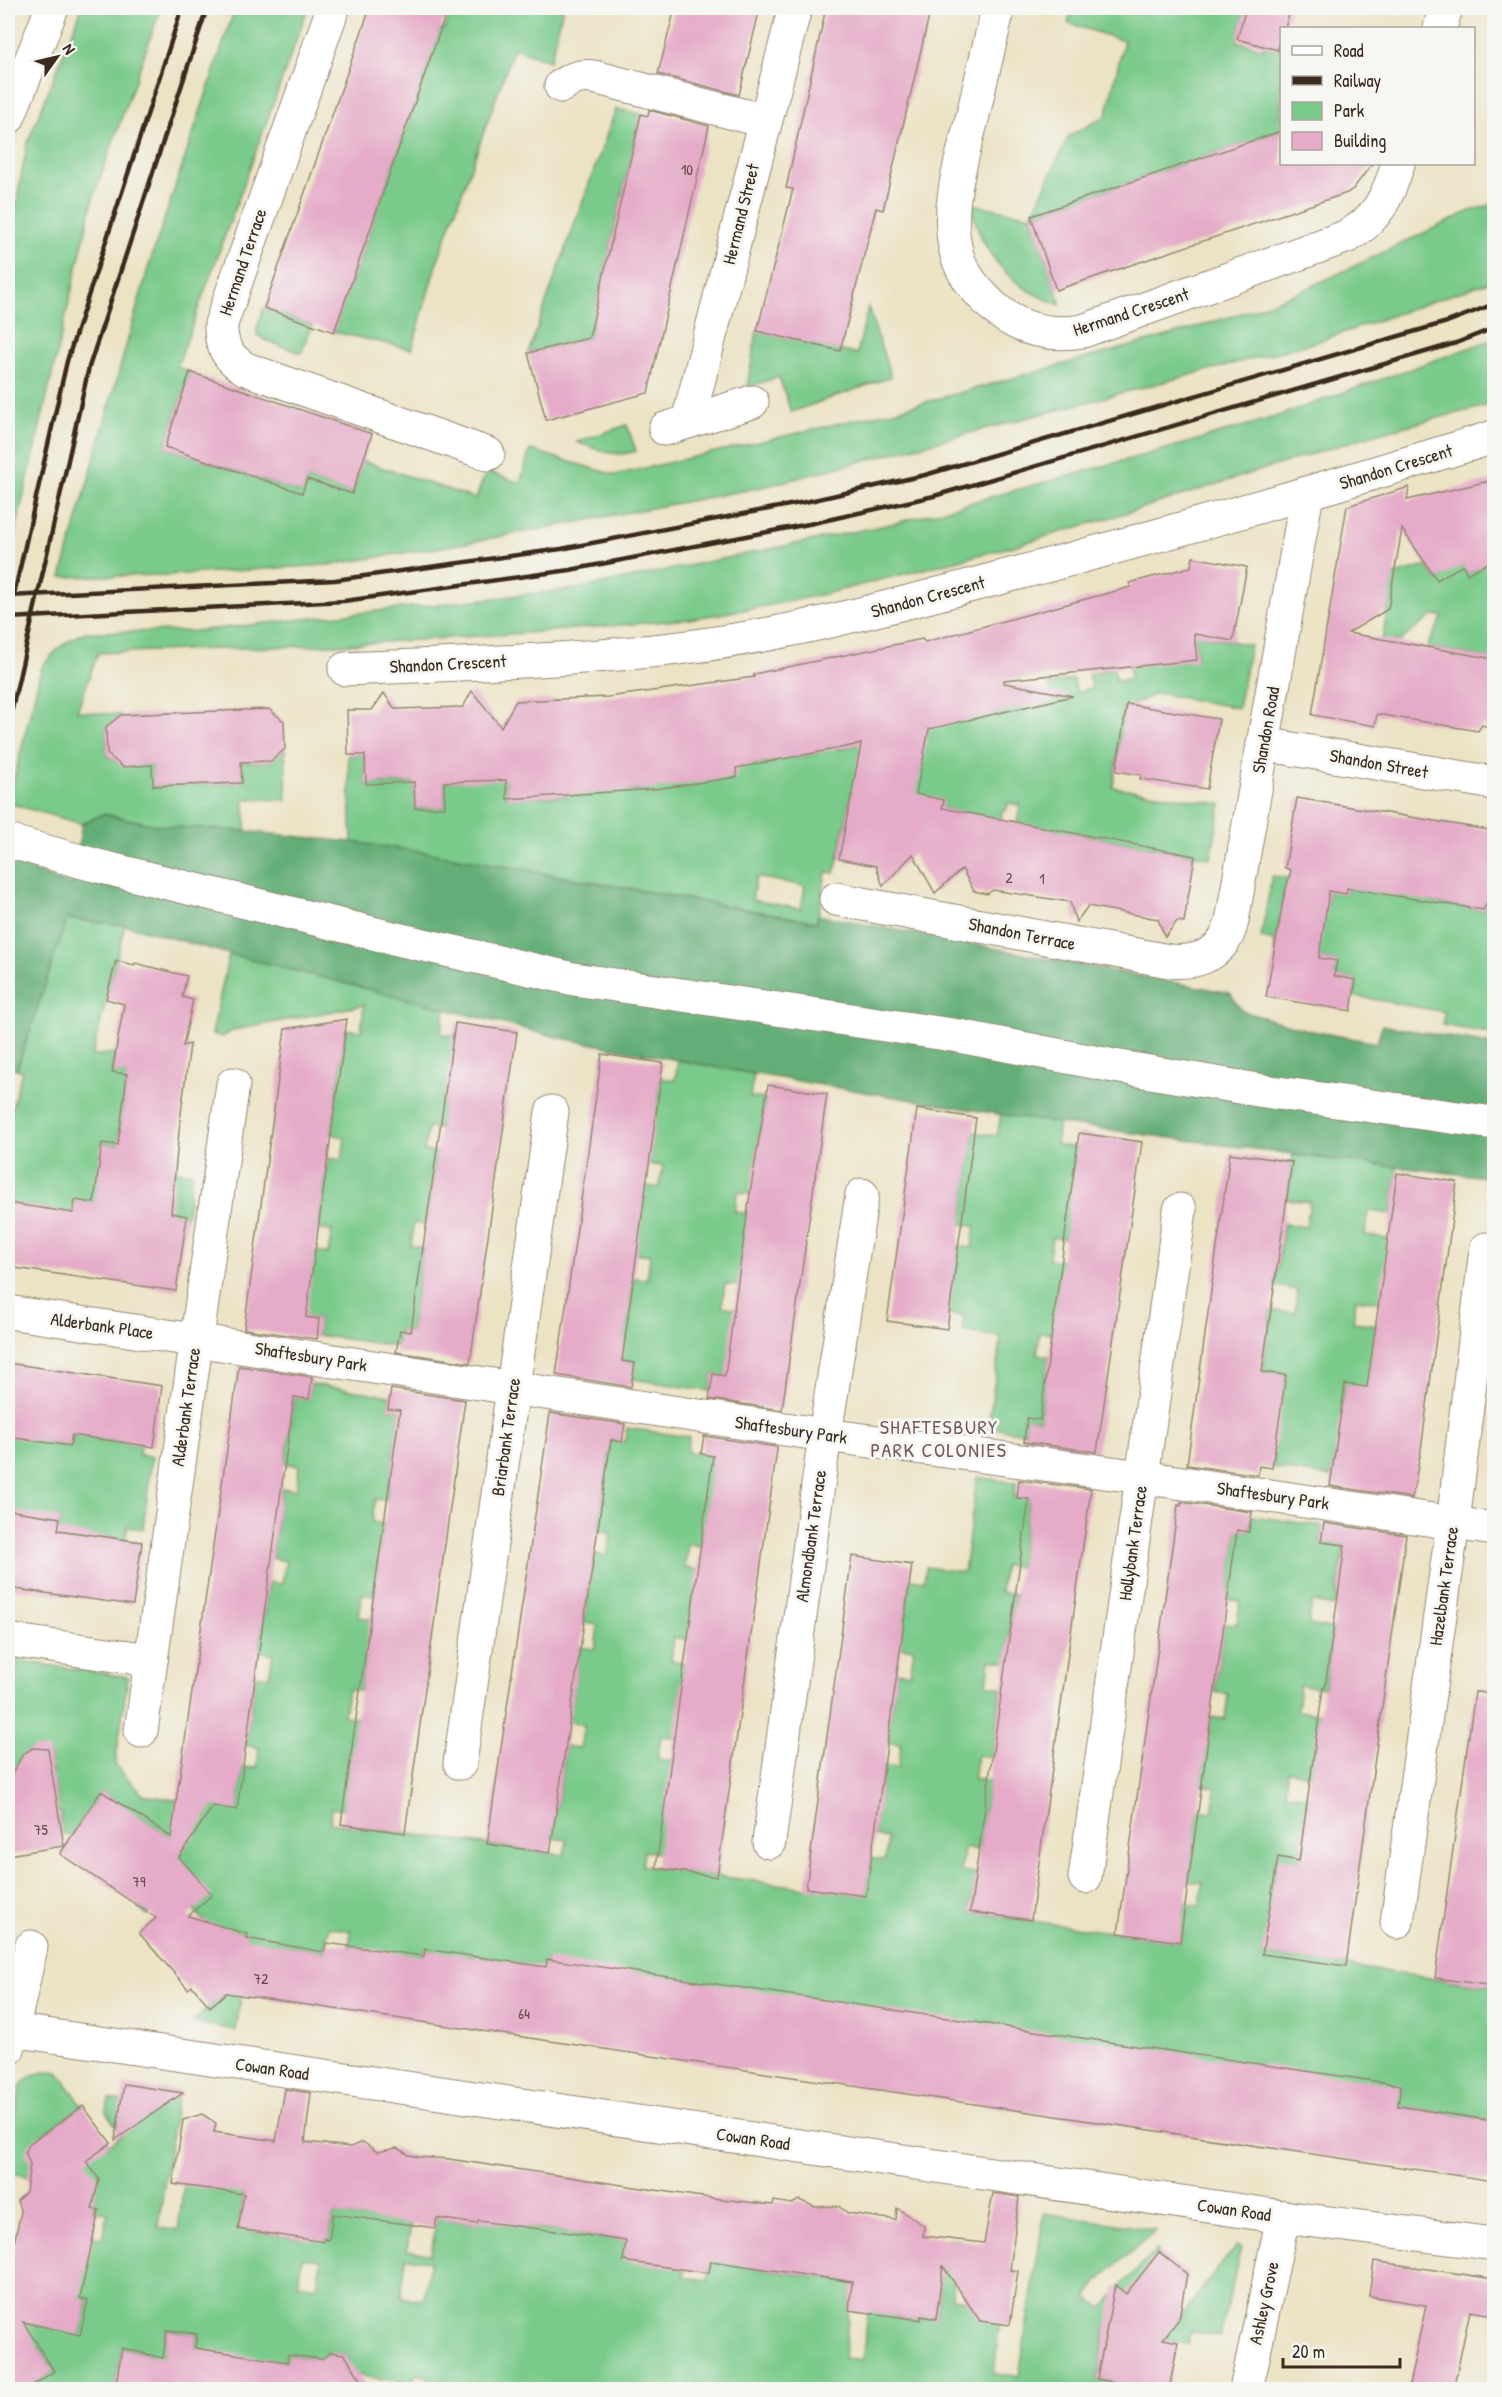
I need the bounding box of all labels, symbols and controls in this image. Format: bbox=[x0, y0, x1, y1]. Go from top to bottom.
north arrow bbox=[27, 27, 87, 87]
legend bbox=[1280, 27, 1475, 165]
text: Road bbox=[1334, 38, 1364, 63]
text: N bbox=[58, 39, 81, 59]
text: Railway bbox=[1334, 68, 1381, 93]
text: Park bbox=[1334, 98, 1365, 123]
text: Building bbox=[1334, 128, 1386, 153]
house number: 10 bbox=[681, 159, 693, 180]
street label: Hermand Street bbox=[716, 160, 765, 267]
street label: Hermand Terrace bbox=[213, 205, 273, 319]
street label: Hermand Crescent bbox=[1070, 281, 1193, 342]
street label: Shandon Crescent bbox=[1336, 437, 1456, 496]
street label: Shandon Crescent bbox=[868, 569, 988, 624]
street label: Shandon Crescent bbox=[389, 648, 508, 679]
street label: Shandon Road bbox=[1246, 685, 1285, 775]
street label: Shandon Street bbox=[1328, 743, 1431, 785]
house number: 2 bbox=[1005, 867, 1013, 888]
house number: 1 bbox=[1039, 868, 1045, 889]
street label: Shandon Terrace bbox=[967, 911, 1078, 956]
street label: Alderbank Place bbox=[49, 1306, 155, 1345]
street label: Shaftesbury Park bbox=[253, 1335, 369, 1378]
street label: Alderbank Terrace bbox=[165, 1346, 206, 1468]
street label: Briarbank Terrace bbox=[485, 1376, 526, 1498]
street label: Shaftesbury Park bbox=[733, 1409, 849, 1450]
district label: SHAFTESBURY PARK COLONIES bbox=[870, 1413, 1008, 1463]
street label: Almondbank Terrace bbox=[789, 1468, 832, 1604]
street label: Shaftesbury Park bbox=[1215, 1475, 1331, 1516]
street label: Hollybank Terrace bbox=[1112, 1484, 1153, 1602]
street label: Hazelbank Terrace bbox=[1423, 1525, 1464, 1647]
house number: 75 bbox=[34, 1819, 49, 1840]
house number: 79 bbox=[133, 1871, 146, 1892]
house number: 72 bbox=[254, 1968, 268, 1989]
house number: 64 bbox=[518, 2003, 530, 2024]
street label: Cowan Road bbox=[234, 2051, 311, 2086]
street label: Cowan Road bbox=[715, 2121, 792, 2156]
street label: Cowan Road bbox=[1196, 2192, 1273, 2227]
street label: Ashley Grove bbox=[1243, 2259, 1284, 2347]
scale bar bbox=[1283, 2331, 1400, 2369]
text: 20 m bbox=[1292, 2339, 1325, 2364]

